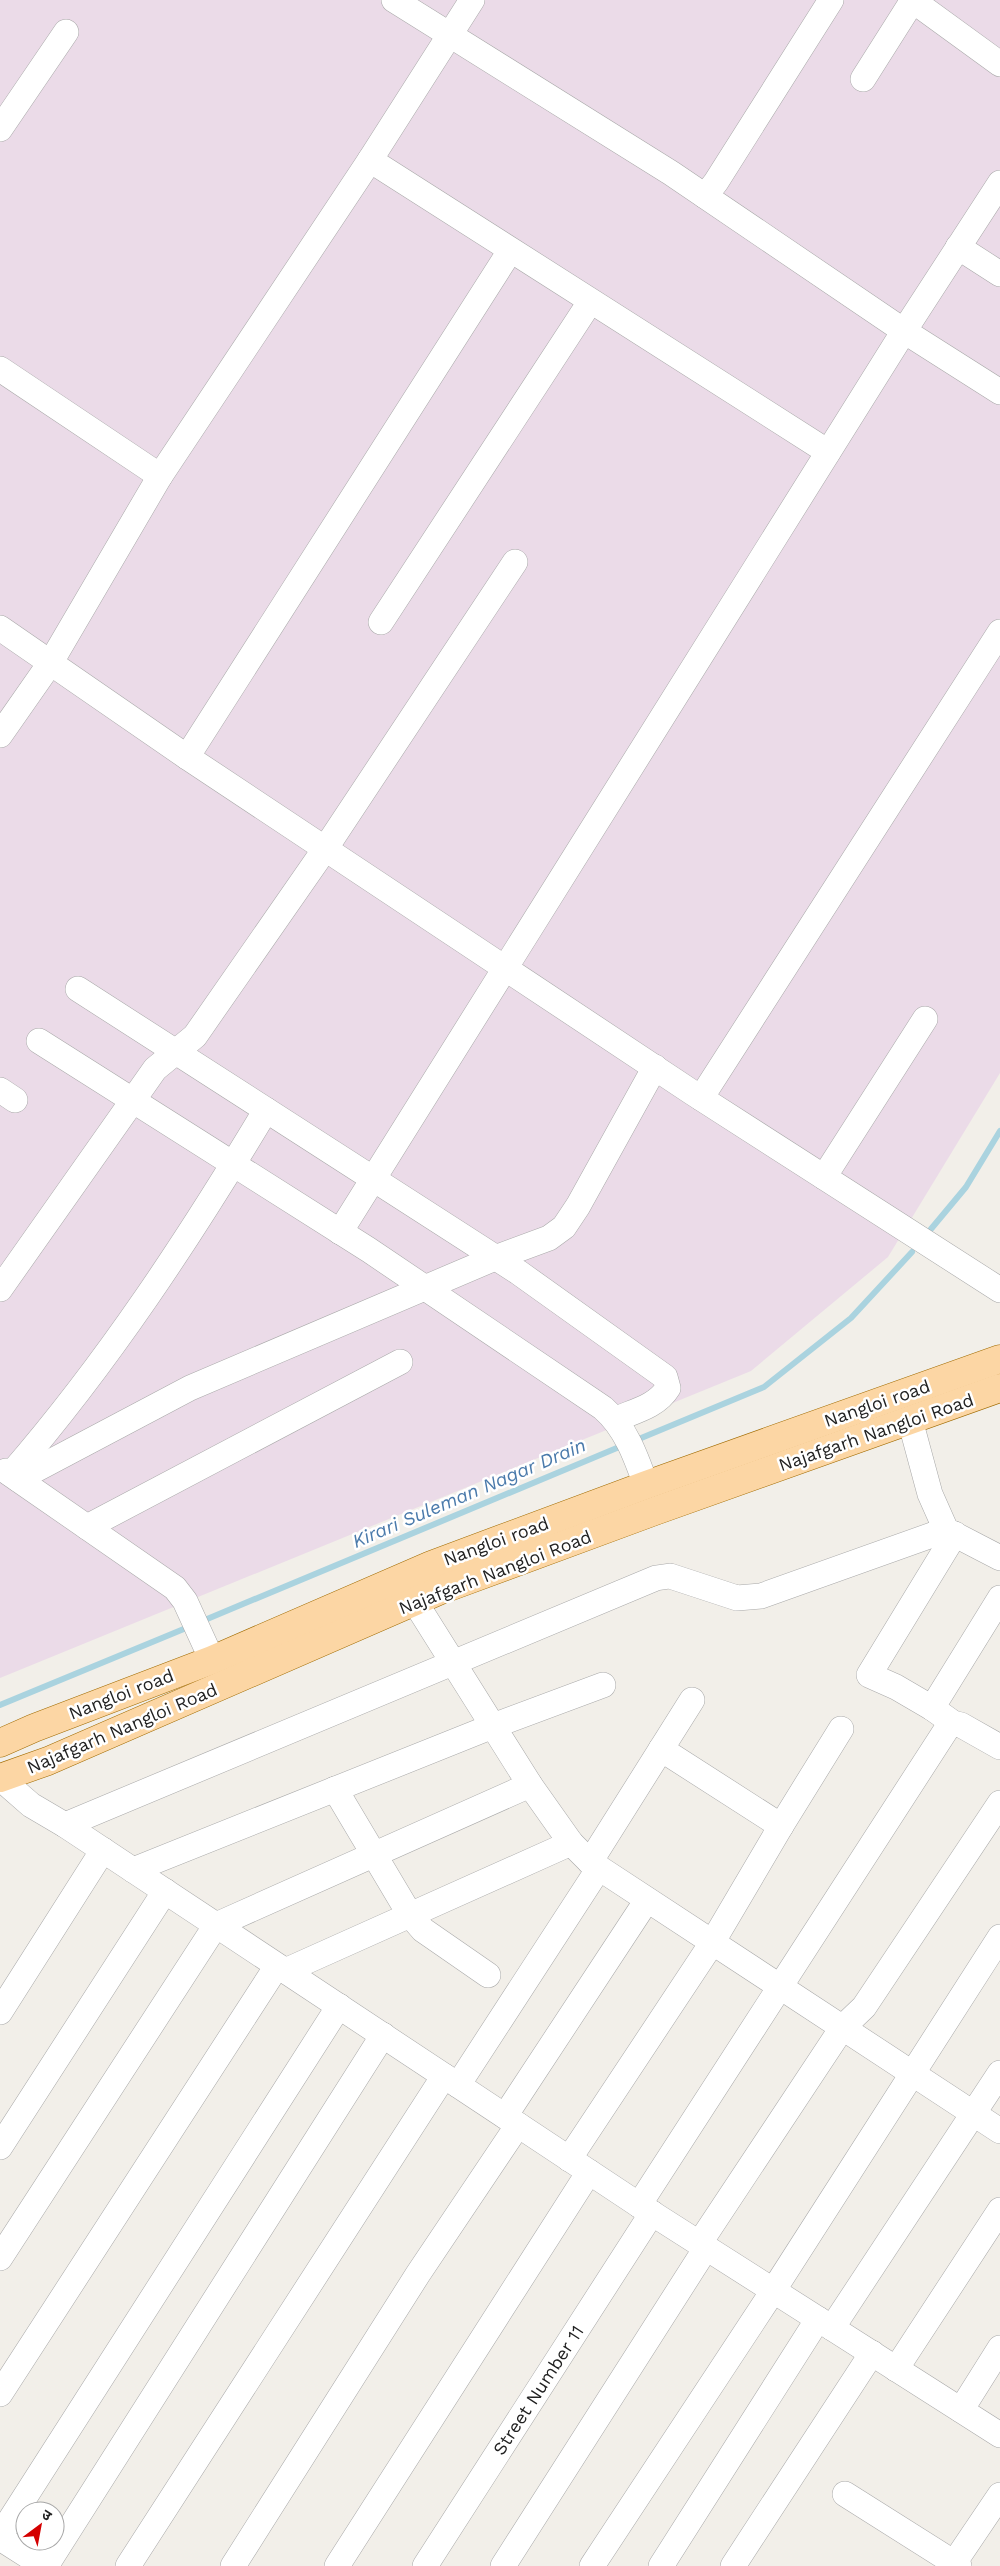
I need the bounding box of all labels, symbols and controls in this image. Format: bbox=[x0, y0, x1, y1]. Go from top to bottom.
street label: Nangloi road bbox=[821, 1375, 933, 1431]
street label: Najafgarh Nangloi Road bbox=[776, 1389, 976, 1475]
water label: Kirari Suleman Nagar Drain bbox=[349, 1433, 589, 1553]
street label: Nangloi road bbox=[440, 1512, 552, 1570]
street label: Najafgarh Nangloi Road bbox=[396, 1526, 594, 1618]
street label: Nangloi road bbox=[66, 1664, 176, 1724]
street label: Najafgarh Nangloi Road bbox=[24, 1678, 220, 1778]
street label: Street Number 11 bbox=[488, 2321, 588, 2459]
north arrow bbox=[15, 2501, 65, 2551]
text: उ bbox=[39, 2506, 55, 2524]

